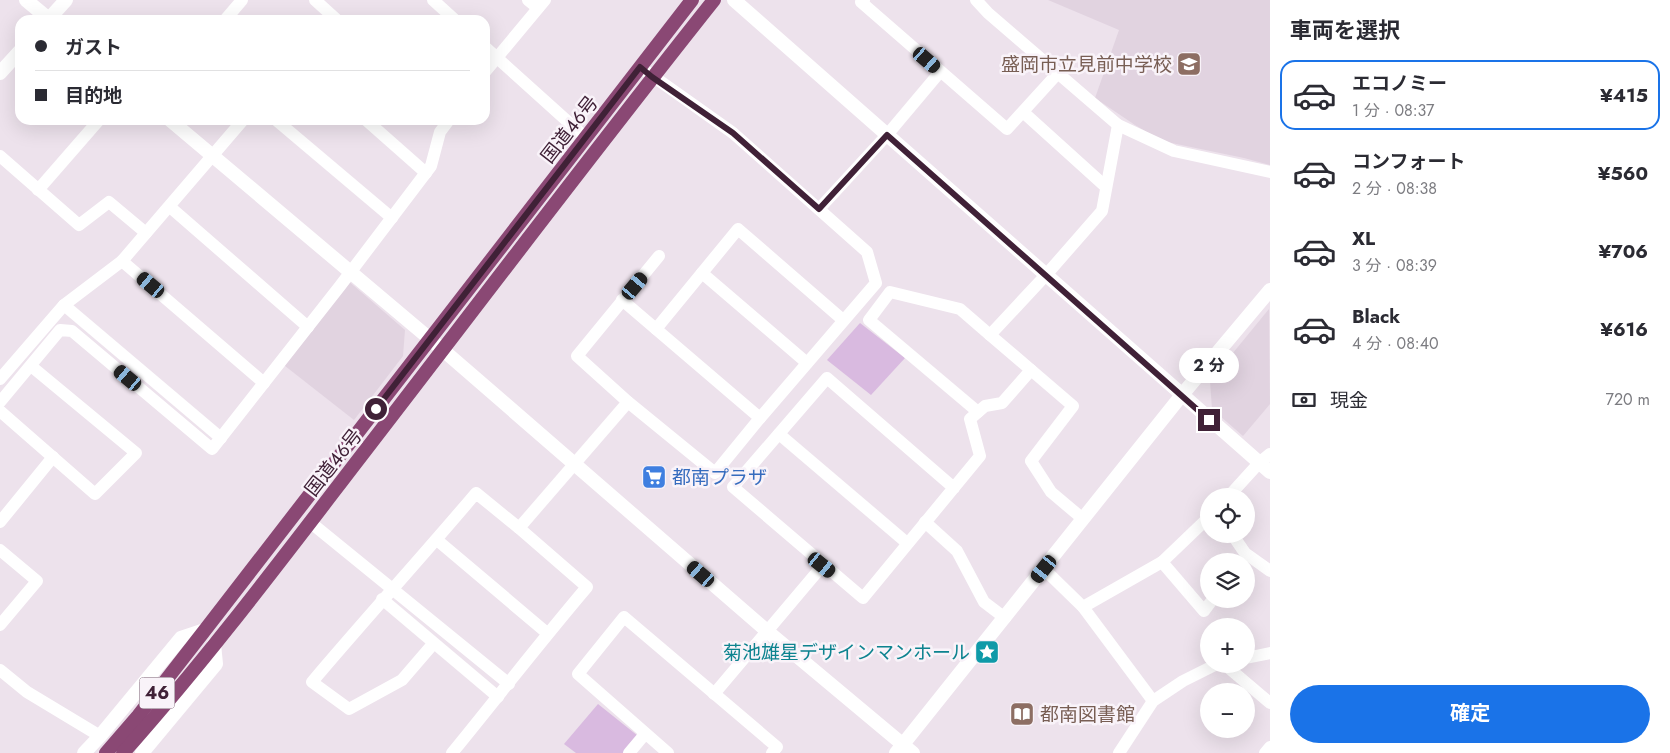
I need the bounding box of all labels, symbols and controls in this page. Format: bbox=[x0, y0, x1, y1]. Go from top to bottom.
text: 車両を選択 bbox=[1290, 14, 1400, 46]
text: ガスト bbox=[65, 34, 122, 61]
car bbox=[910, 44, 943, 76]
place label: 盛岡市立見前中学校 bbox=[1001, 51, 1172, 78]
school or university icon: 盛岡市立見前中学校 bbox=[1176, 51, 1202, 77]
text: エコノミー bbox=[1352, 70, 1447, 97]
icon: car bbox=[1292, 73, 1337, 118]
text: 目的地 bbox=[65, 82, 122, 109]
text: ¥415 bbox=[1600, 82, 1648, 109]
street label: 国道46号 bbox=[534, 90, 604, 169]
text: 1 分 · 08:37 bbox=[1352, 99, 1434, 122]
text: コンフォート bbox=[1352, 148, 1465, 175]
icon: car bbox=[1292, 151, 1337, 196]
text: ¥560 bbox=[1598, 160, 1648, 187]
text: 2 分 · 08:38 bbox=[1352, 177, 1437, 200]
text: XL bbox=[1352, 225, 1375, 252]
icon: car bbox=[1292, 229, 1337, 274]
text: ¥706 bbox=[1599, 238, 1648, 265]
text: 3 分 · 08:39 bbox=[1352, 254, 1437, 277]
car bbox=[134, 270, 167, 300]
car bbox=[619, 270, 650, 302]
text: Black bbox=[1352, 303, 1400, 330]
icon: car bbox=[1292, 307, 1337, 352]
text: ¥616 bbox=[1600, 316, 1648, 343]
text: 4 分 · 08:40 bbox=[1352, 332, 1439, 355]
callout: 2 分 bbox=[1179, 348, 1239, 382]
text: 2 分 bbox=[1193, 354, 1225, 377]
car bbox=[111, 363, 144, 393]
icon: cash bbox=[1290, 386, 1318, 414]
text: 現金 bbox=[1330, 387, 1368, 414]
text: 720 m bbox=[1606, 388, 1650, 411]
route start bbox=[365, 398, 387, 420]
route end bbox=[1198, 409, 1220, 431]
street label: 国道46号 bbox=[298, 423, 368, 502]
supermarket icon: 都南プラザ bbox=[641, 464, 667, 490]
place label: 都南プラザ bbox=[672, 464, 767, 491]
map controls bbox=[1200, 488, 1255, 738]
button: locate bbox=[1200, 488, 1255, 543]
car bbox=[805, 550, 838, 580]
car bbox=[1028, 553, 1059, 585]
button: layers bbox=[1200, 553, 1255, 608]
car bbox=[684, 558, 717, 590]
button: + bbox=[1200, 618, 1255, 673]
place label: 菊池雄星デザインマンホール bbox=[723, 639, 970, 666]
place icon: 菊池雄星デザインマンホール bbox=[974, 639, 1000, 665]
road number: 46 bbox=[140, 678, 174, 708]
button: − bbox=[1200, 683, 1255, 738]
button: 確定 bbox=[1290, 685, 1650, 743]
library icon: 都南図書館 bbox=[1009, 701, 1035, 727]
place label: 都南図書館 bbox=[1040, 701, 1135, 728]

